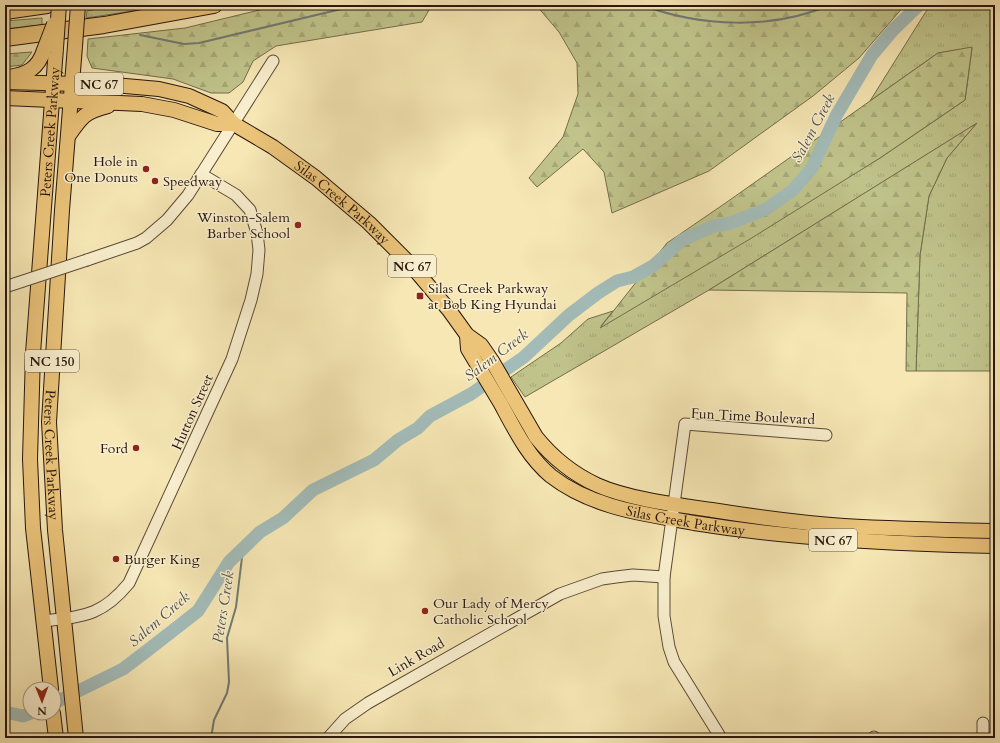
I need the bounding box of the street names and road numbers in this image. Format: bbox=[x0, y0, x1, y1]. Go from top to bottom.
street label: Peters Creek Parkway bbox=[36, 65, 65, 198]
road number: NC 67 bbox=[75, 73, 123, 95]
street label: Silas Creek Parkway bbox=[290, 156, 395, 249]
road number: NC 67 bbox=[388, 255, 436, 277]
road number: NC 150 bbox=[25, 350, 79, 372]
street label: Hutton Street bbox=[167, 371, 218, 453]
street label: Peters Creek Parkway bbox=[39, 389, 63, 521]
street label: Fun Time Boulevard bbox=[691, 404, 816, 429]
street label: Silas Creek Parkway bbox=[624, 501, 747, 540]
road number: NC 67 bbox=[809, 529, 857, 551]
street label: Link Road bbox=[384, 633, 448, 681]

